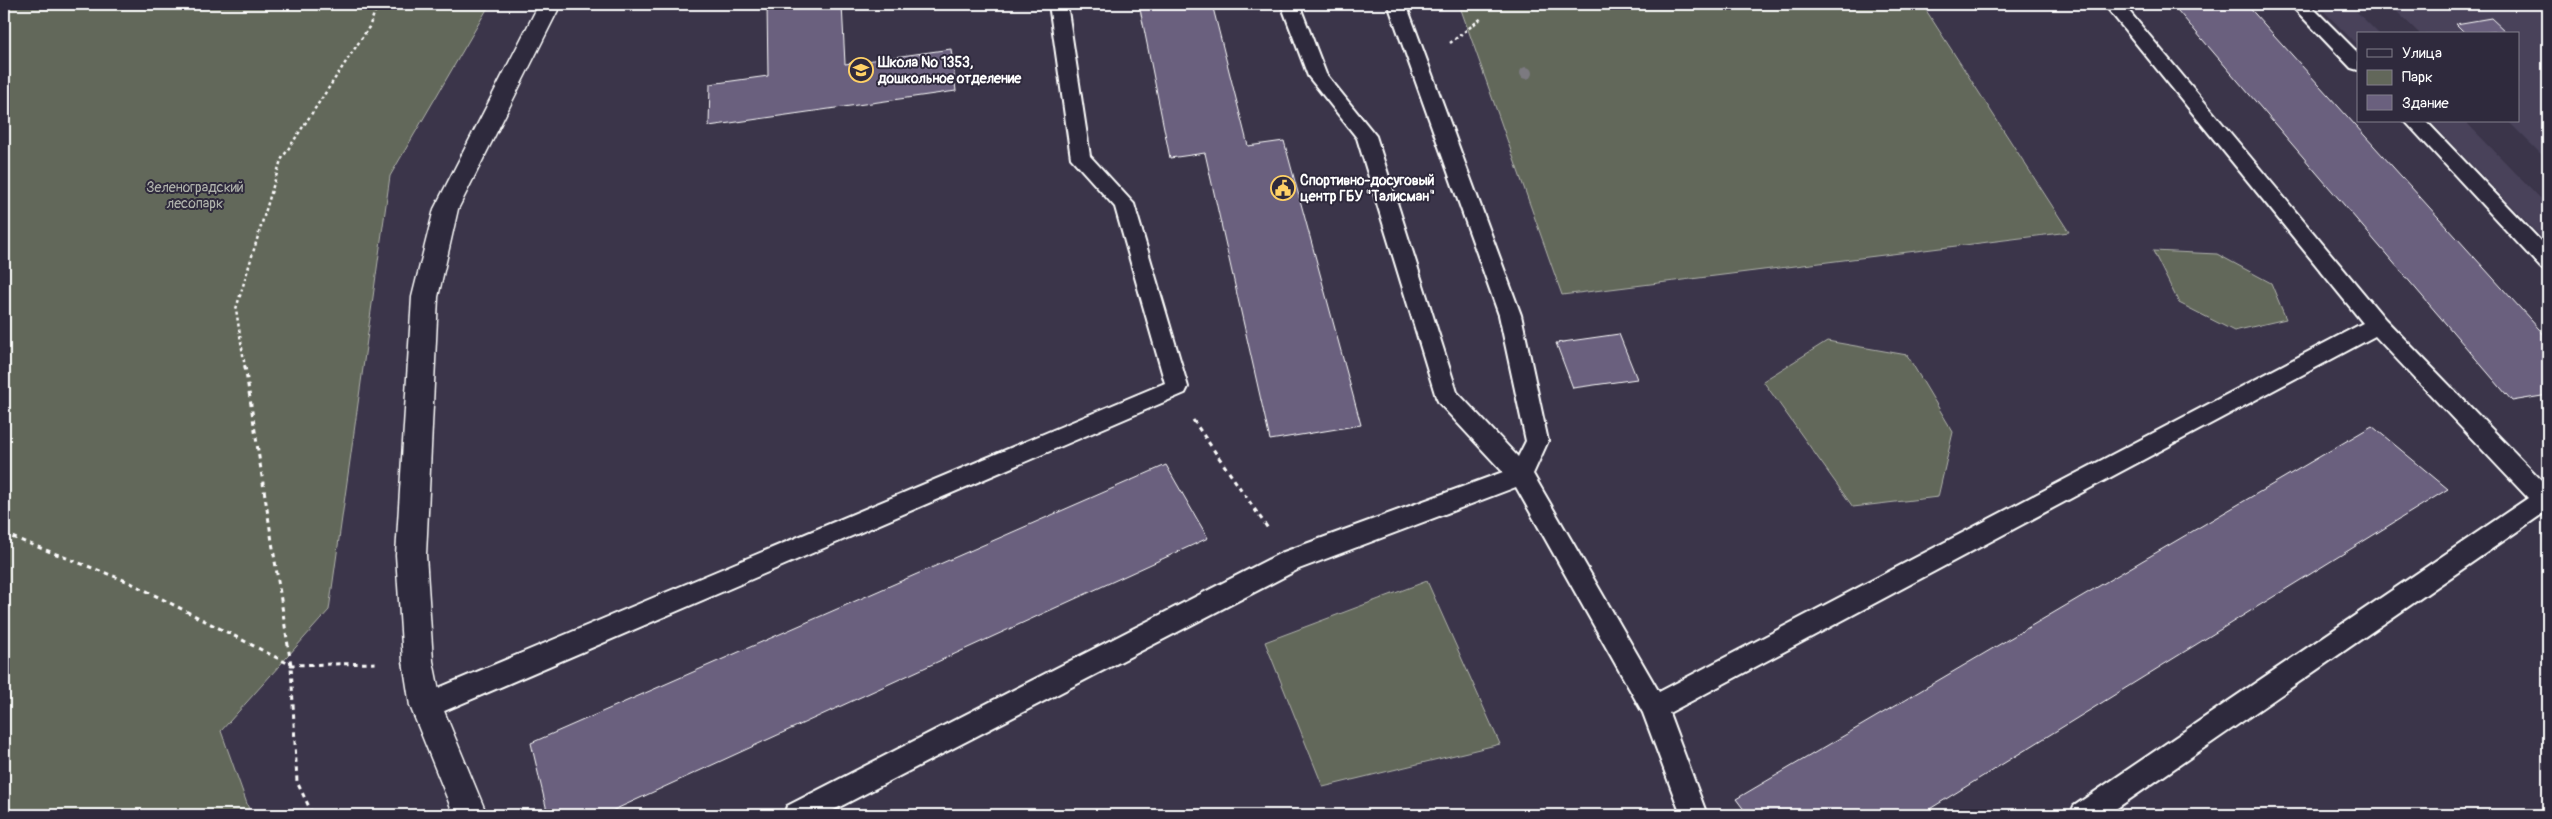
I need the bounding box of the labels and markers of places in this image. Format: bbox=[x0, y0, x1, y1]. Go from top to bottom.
place label: Школа № 1353, дошкольное отделение bbox=[877, 54, 1022, 87]
school or university icon: Школа № 1353, дошкольное отделение bbox=[848, 57, 874, 83]
place label: Спортивно-досуговый центр ГБУ "Талисман" bbox=[1300, 172, 1435, 205]
public building icon: Спортивно-досуговый центр ГБУ "Талисман" bbox=[1270, 175, 1296, 201]

